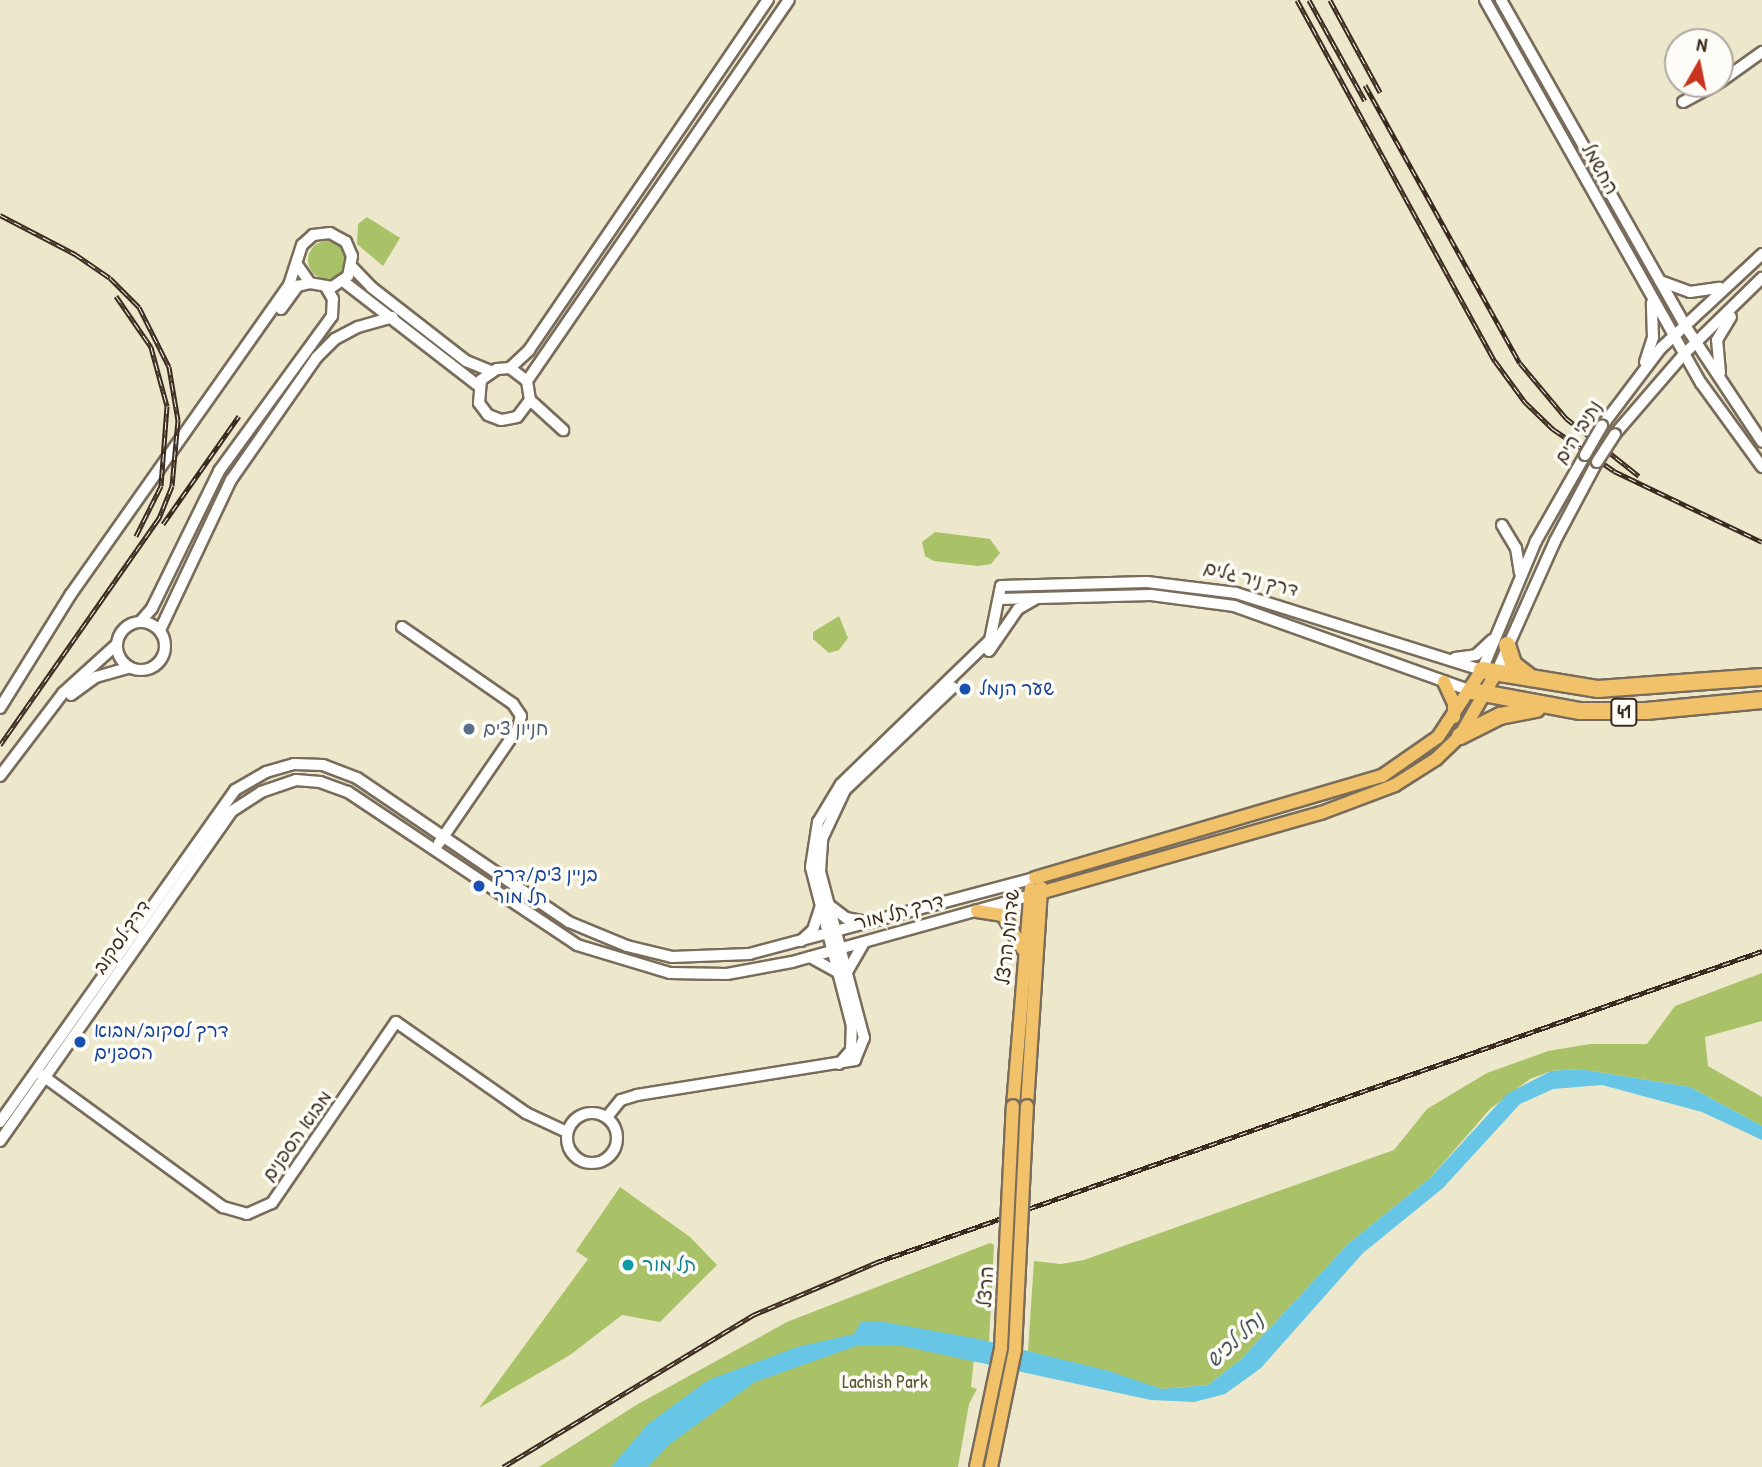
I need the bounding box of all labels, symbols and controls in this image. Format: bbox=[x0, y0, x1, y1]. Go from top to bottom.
north arrow bbox=[1664, 28, 1734, 98]
text: N bbox=[1695, 31, 1709, 58]
street label: החשמל bbox=[1577, 139, 1623, 199]
street label: נתיבי הים bbox=[1550, 396, 1606, 468]
street label: דרך ניר גלים bbox=[1201, 556, 1301, 602]
place label: שער הנמל bbox=[979, 678, 1054, 700]
marker: שער הנמל bbox=[957, 681, 973, 697]
road number: 41 bbox=[1610, 698, 1638, 726]
place label: חניון צים bbox=[483, 718, 548, 740]
marker: חניון צים bbox=[461, 721, 477, 737]
place label: בניין צים/דרך תל מור bbox=[493, 864, 598, 908]
marker: בניין צים/דרך תל מור bbox=[471, 878, 487, 894]
street label: שדרות הרצל bbox=[992, 888, 1024, 986]
street label: דרך תל מור bbox=[852, 889, 946, 935]
street label: דרך לסקוב bbox=[88, 896, 156, 978]
place label: דרך לסקוב/מבוא הספנים bbox=[94, 1020, 229, 1064]
marker: דרך לסקוב/מבוא הספנים bbox=[72, 1034, 88, 1050]
street label: מבוא הספנים bbox=[257, 1086, 337, 1186]
place label: תל מור bbox=[642, 1254, 696, 1276]
marker: תל מור bbox=[620, 1257, 636, 1273]
street label: הרצל bbox=[974, 1265, 998, 1309]
water label: נחל לכיש bbox=[1201, 1307, 1269, 1373]
park label: Lachish Park bbox=[842, 1371, 928, 1393]

